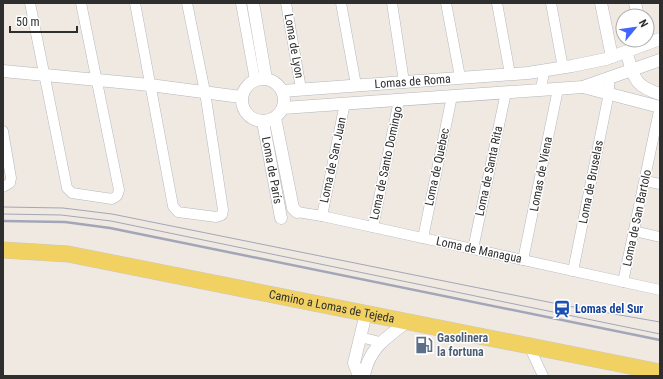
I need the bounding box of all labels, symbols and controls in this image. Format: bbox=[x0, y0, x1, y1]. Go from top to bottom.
scale bar bbox=[10, 8, 77, 34]
north arrow bbox=[615, 8, 655, 48]
street label: Loma de Lyon bbox=[281, 13, 307, 80]
text: 50 m bbox=[16, 15, 40, 29]
text: N bbox=[636, 17, 651, 30]
street label: Lomas de Roma bbox=[374, 72, 451, 91]
street label: Loma de Santo Domingo bbox=[367, 105, 405, 221]
street label: Loma de San Juan bbox=[317, 116, 349, 204]
street label: Loma de Santa Rita bbox=[473, 124, 505, 217]
street label: Loma de Quebec bbox=[422, 126, 452, 207]
street label: Loma de París bbox=[259, 135, 285, 205]
street label: Lomas de Viena bbox=[527, 135, 555, 213]
street label: Loma de Bruselas bbox=[576, 139, 606, 225]
street label: Loma de San Bartolo bbox=[620, 168, 654, 268]
street label: Loma de Managua bbox=[435, 234, 523, 266]
street label: Camino a Lomas de Tejeda bbox=[268, 287, 396, 326]
station icon: Lomas del Sur bbox=[552, 299, 572, 319]
place label: Lomas del Sur bbox=[575, 302, 643, 316]
place label: Gasolinera la fortuna bbox=[437, 331, 489, 359]
fuel station icon: Gasolinera la fortuna bbox=[414, 335, 434, 355]

